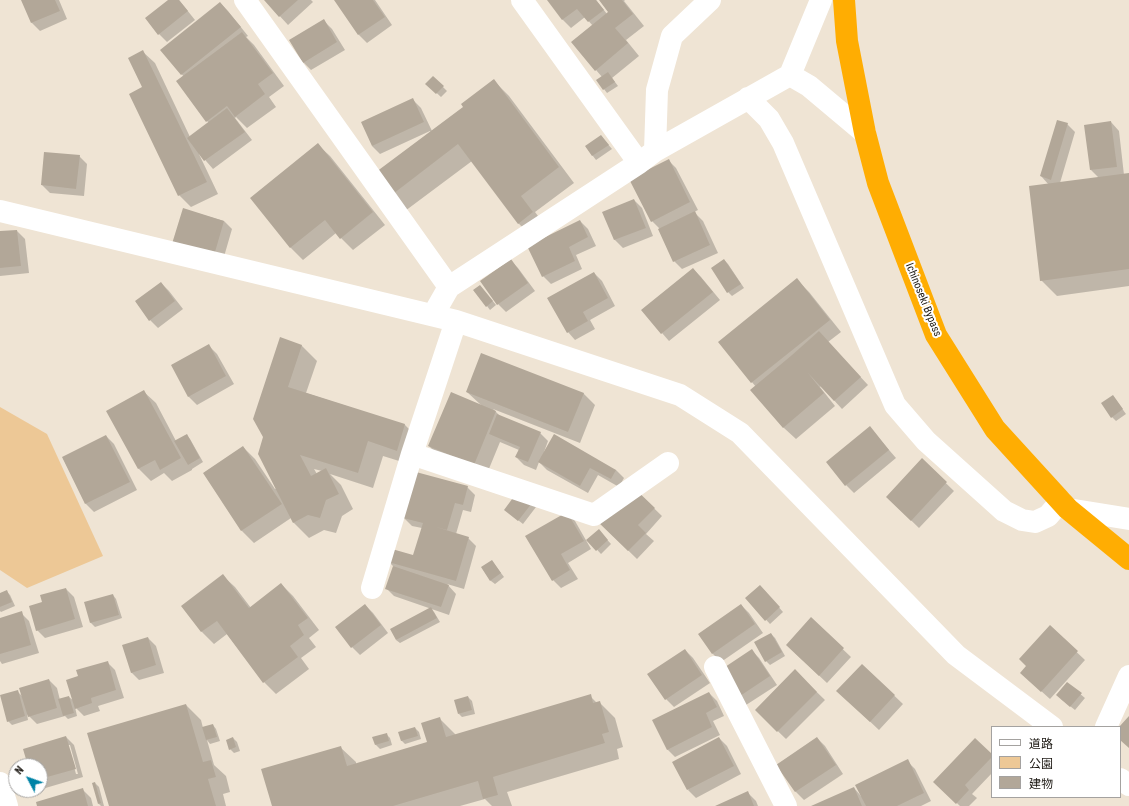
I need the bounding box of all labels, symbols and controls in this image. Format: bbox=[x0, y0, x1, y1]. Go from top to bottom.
street label: Ichinoseki Bypass bbox=[902, 261, 944, 339]
legend bbox=[991, 726, 1121, 798]
text: 道路 bbox=[1029, 737, 1053, 751]
text: 公園 bbox=[1029, 757, 1053, 771]
north arrow bbox=[8, 758, 48, 798]
text: N bbox=[12, 764, 26, 777]
text: 建物 bbox=[1029, 777, 1053, 791]

